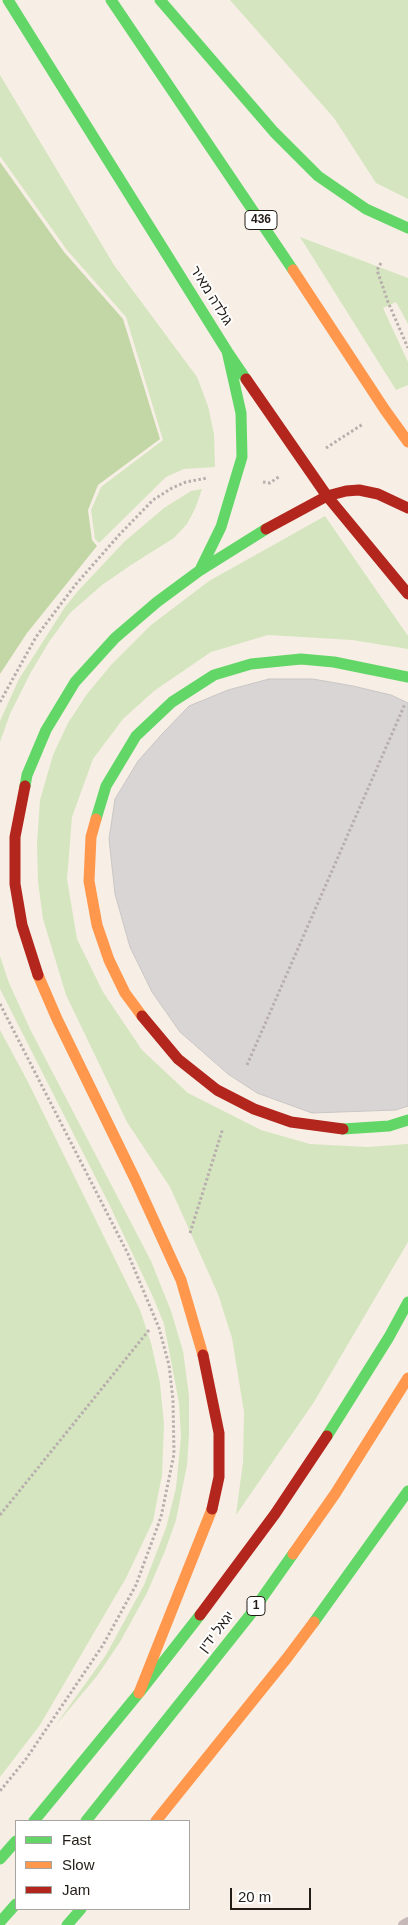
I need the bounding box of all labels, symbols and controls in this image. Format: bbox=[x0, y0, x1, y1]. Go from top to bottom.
road number: 436 bbox=[245, 210, 277, 230]
street label: גולדה מאיר bbox=[186, 263, 236, 329]
road number: 1 bbox=[247, 1596, 265, 1615]
street label: יגאל ידין bbox=[196, 1608, 238, 1656]
legend bbox=[15, 1820, 190, 1910]
text: Fast bbox=[62, 1831, 91, 1848]
text: Slow bbox=[62, 1856, 95, 1873]
scale bar bbox=[233, 1878, 314, 1910]
text: Jam bbox=[62, 1881, 90, 1898]
text: 20 m bbox=[238, 1888, 271, 1905]

